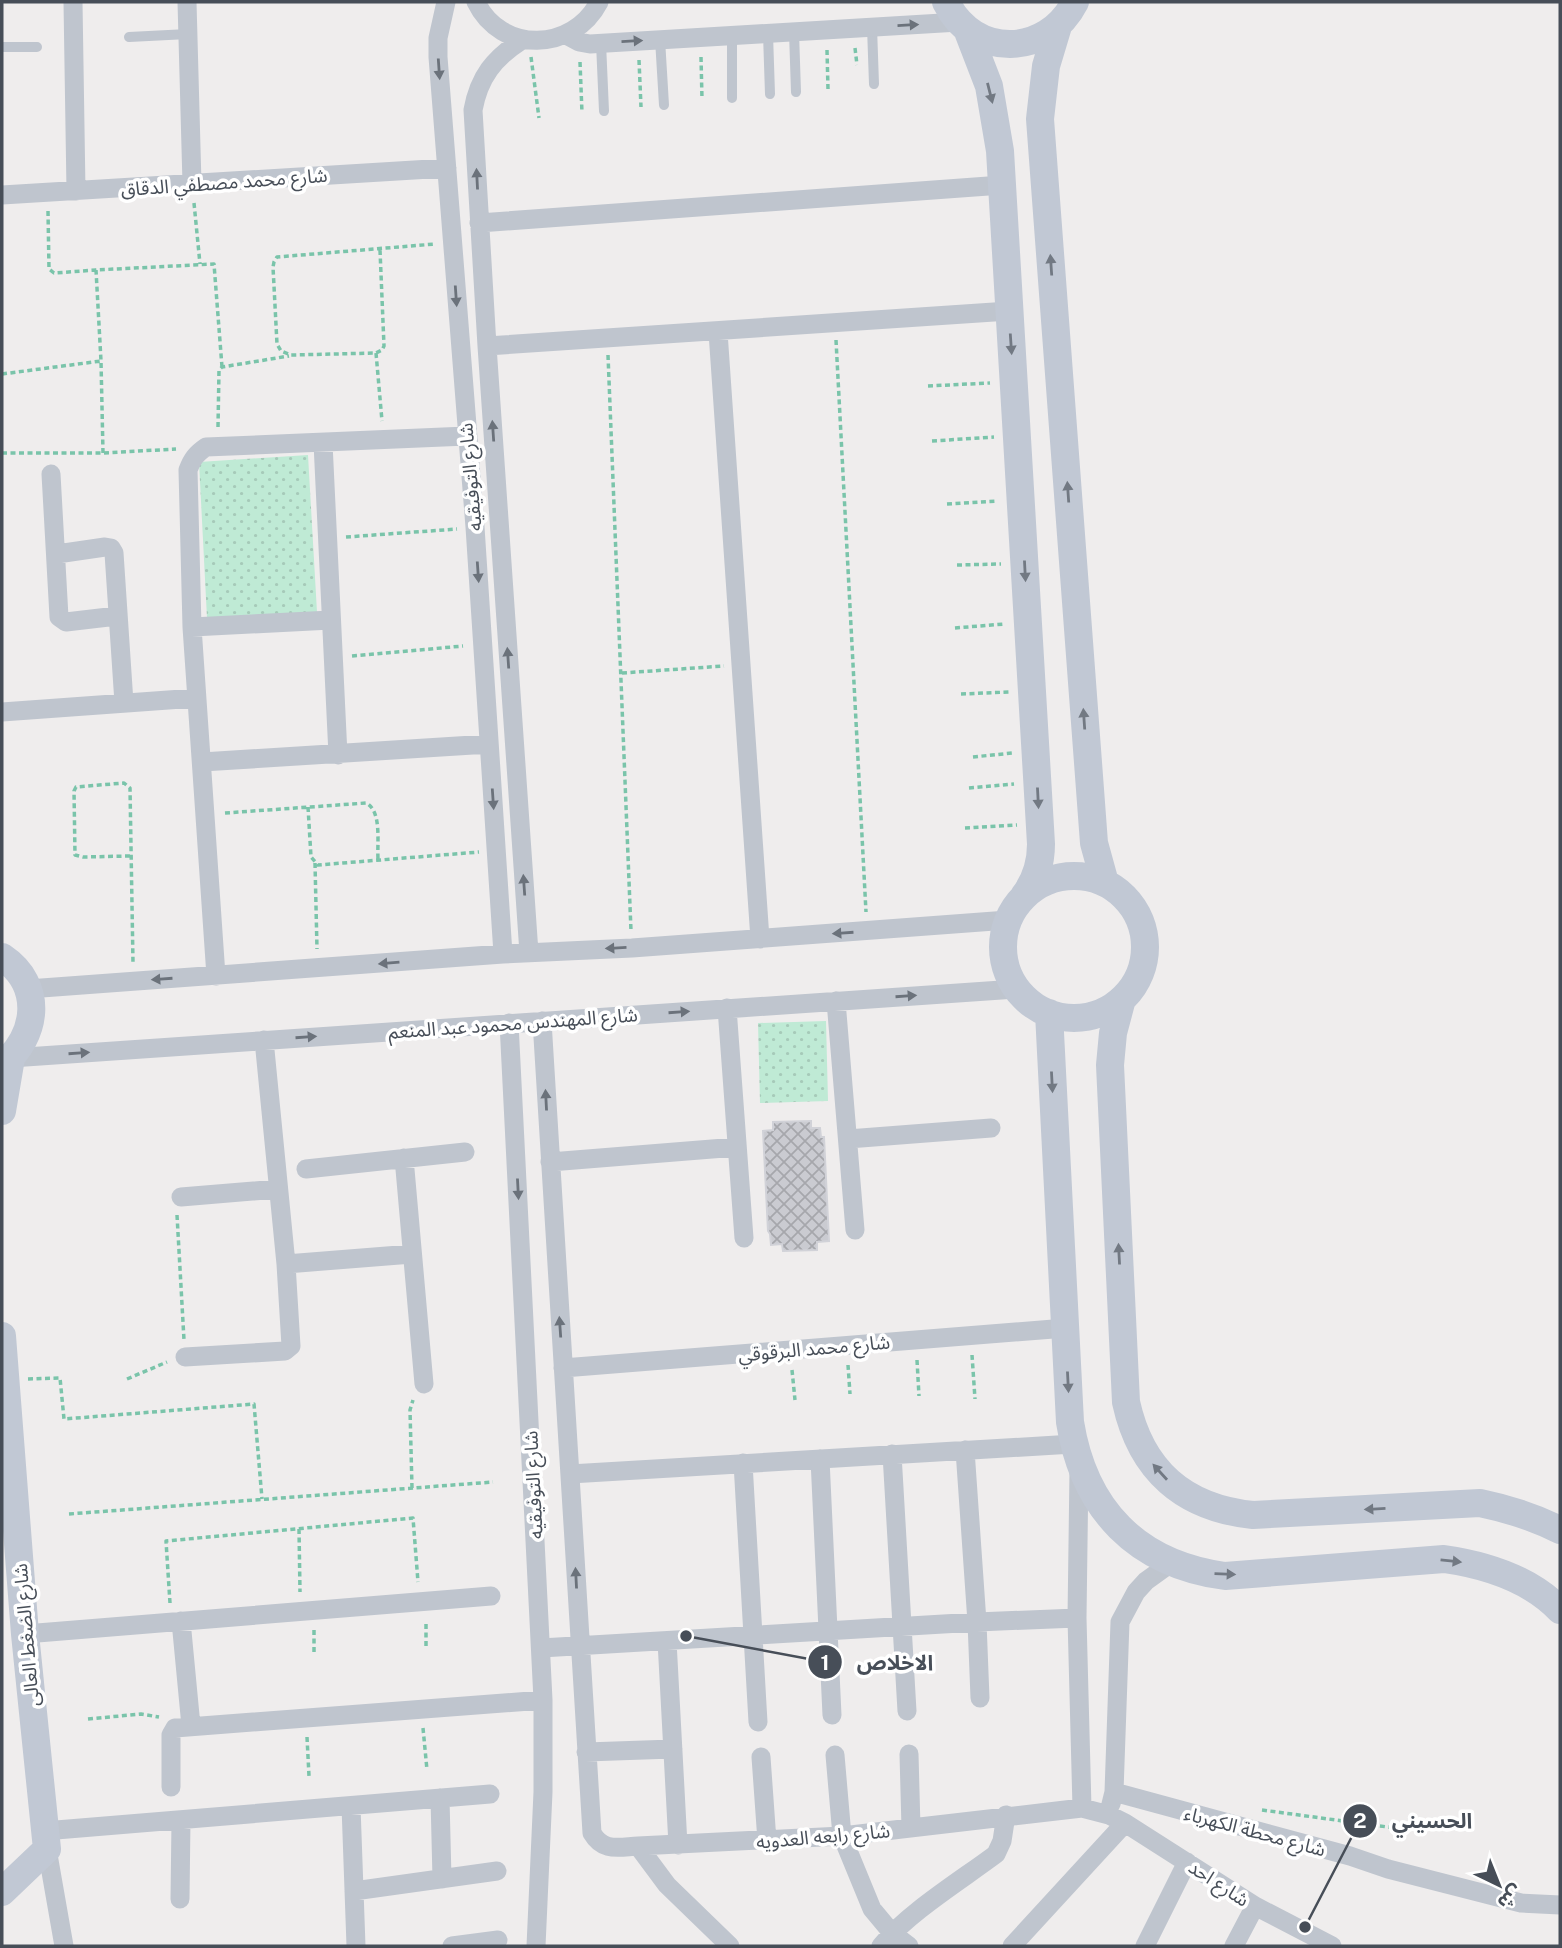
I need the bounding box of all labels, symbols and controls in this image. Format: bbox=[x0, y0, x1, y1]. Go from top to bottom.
one-way arrow bbox=[898, 19, 920, 30]
one-way arrow bbox=[622, 35, 644, 46]
one-way arrow bbox=[434, 58, 445, 80]
one-way arrow bbox=[985, 82, 996, 104]
street label: شارع محمد مصطفي الدقاق bbox=[120, 164, 328, 205]
one-way arrow bbox=[471, 168, 482, 190]
one-way arrow bbox=[1045, 254, 1056, 276]
one-way arrow bbox=[451, 285, 462, 307]
one-way arrow bbox=[1006, 333, 1017, 355]
one-way arrow bbox=[487, 420, 498, 442]
street label: شارع التوفيقيه bbox=[454, 422, 489, 532]
one-way arrow bbox=[1062, 481, 1073, 503]
one-way arrow bbox=[1019, 560, 1030, 582]
one-way arrow bbox=[472, 561, 483, 583]
one-way arrow bbox=[502, 647, 513, 669]
one-way arrow bbox=[1078, 707, 1089, 729]
one-way arrow bbox=[1033, 787, 1044, 809]
one-way arrow bbox=[487, 788, 498, 810]
one-way arrow bbox=[518, 874, 529, 896]
one-way arrow bbox=[831, 928, 853, 939]
one-way arrow bbox=[604, 943, 626, 954]
one-way arrow bbox=[377, 958, 399, 969]
one-way arrow bbox=[151, 974, 173, 985]
one-way arrow bbox=[895, 990, 917, 1001]
street label: شارع المهندس محمود عبد المنعم bbox=[388, 1003, 639, 1047]
one-way arrow bbox=[668, 1006, 690, 1017]
one-way arrow bbox=[295, 1032, 317, 1043]
one-way arrow bbox=[68, 1047, 90, 1058]
one-way arrow bbox=[1047, 1071, 1058, 1093]
one-way arrow bbox=[541, 1088, 552, 1110]
one-way arrow bbox=[513, 1179, 524, 1201]
one-way arrow bbox=[1113, 1243, 1124, 1265]
one-way arrow bbox=[555, 1316, 566, 1338]
street label: شارع محمد البرقوقي bbox=[737, 1330, 891, 1370]
one-way arrow bbox=[1063, 1371, 1074, 1393]
street label: شارع التوفيقيه bbox=[519, 1430, 550, 1540]
one-way arrow bbox=[1152, 1463, 1168, 1481]
one-way arrow bbox=[1363, 1503, 1385, 1514]
one-way arrow bbox=[1440, 1556, 1462, 1567]
street label: شارع الضغط العالى bbox=[9, 1562, 46, 1707]
one-way arrow bbox=[570, 1567, 581, 1589]
one-way arrow bbox=[1214, 1569, 1236, 1580]
callout: الاخلاص bbox=[808, 1641, 947, 1683]
text: 1 bbox=[821, 1650, 830, 1675]
text: الاخلاص bbox=[857, 1650, 933, 1675]
callout: الحسيني bbox=[1342, 1800, 1486, 1842]
street label: شارع محطة الكهرباء bbox=[1181, 1802, 1328, 1863]
text: 2 bbox=[1353, 1808, 1367, 1833]
text: الحسيني bbox=[1392, 1808, 1472, 1838]
street label: شارع رابعه العدويه bbox=[755, 1819, 891, 1856]
north arrow bbox=[1464, 1850, 1534, 1920]
street label: شارع احد bbox=[1183, 1855, 1253, 1913]
text: ش bbox=[1494, 1881, 1528, 1914]

